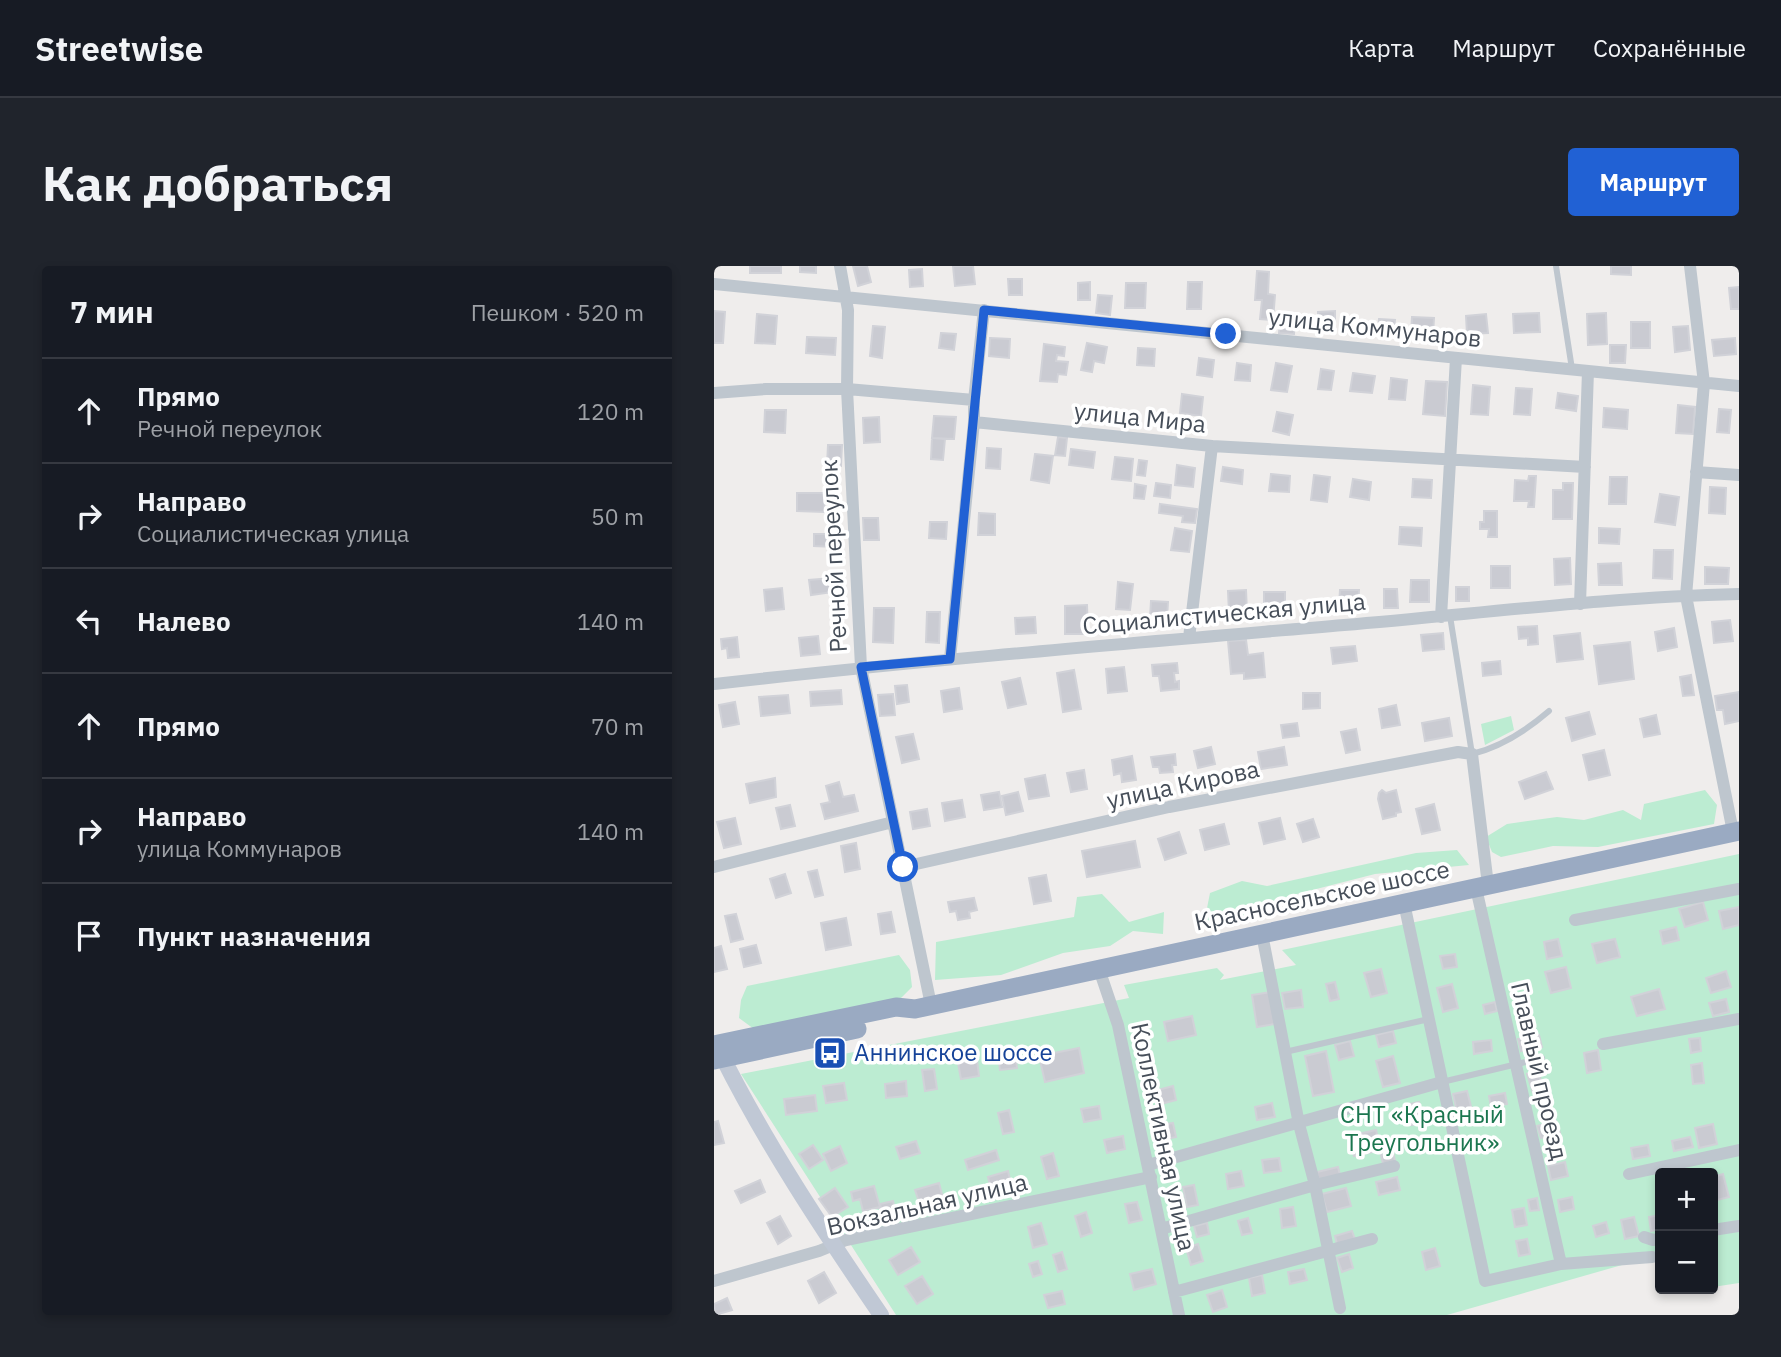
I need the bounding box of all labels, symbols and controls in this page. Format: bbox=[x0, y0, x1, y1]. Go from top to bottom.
text: Streetwise bbox=[35, 27, 203, 70]
text: Карта bbox=[1348, 32, 1414, 64]
text: Маршрут bbox=[1452, 32, 1555, 64]
text: Сохранённые bbox=[1593, 32, 1746, 64]
button: Маршрут bbox=[1568, 148, 1739, 216]
text: Как добраться bbox=[42, 151, 393, 214]
text: 7 мин bbox=[70, 292, 154, 331]
text: Пешком · 520 m bbox=[471, 297, 644, 327]
street label: улица Коммунаров bbox=[1267, 300, 1483, 354]
route end bbox=[1210, 318, 1241, 349]
text: Прямо bbox=[137, 379, 220, 413]
icon: ahead bbox=[70, 392, 108, 430]
street label: улица Мира bbox=[1073, 394, 1208, 440]
text: 120 m bbox=[577, 396, 644, 426]
text: Речной переулок bbox=[137, 413, 322, 443]
street label: Речной переулок bbox=[812, 459, 854, 653]
text: Направо bbox=[137, 484, 246, 518]
icon: right bbox=[70, 497, 108, 535]
text: 50 m bbox=[591, 501, 644, 531]
text: Социалистическая улица bbox=[137, 518, 409, 548]
street label: Социалистическая улица bbox=[1081, 585, 1367, 641]
icon: left bbox=[70, 602, 108, 640]
text: Налево bbox=[137, 604, 231, 638]
text: 140 m bbox=[577, 606, 644, 636]
icon: ahead bbox=[70, 707, 108, 745]
text: Прямо bbox=[137, 709, 220, 743]
text: 70 m bbox=[591, 711, 644, 741]
street label: улица Кирова bbox=[1103, 752, 1262, 816]
text: Направо bbox=[137, 799, 246, 833]
icon: right bbox=[70, 812, 108, 850]
text: 140 m bbox=[577, 816, 644, 846]
text: улица Коммунаров bbox=[137, 833, 342, 863]
route start bbox=[887, 851, 918, 882]
street label: Красносельское шоссе bbox=[1191, 852, 1452, 938]
icon: arrive bbox=[70, 917, 108, 955]
text: Пункт назначения bbox=[137, 919, 371, 953]
street label: Главный проезд bbox=[1504, 979, 1576, 1163]
street label: Коллективная улица bbox=[1124, 1020, 1204, 1254]
bus stop icon: Аннинское шоссе bbox=[811, 1034, 849, 1072]
place label: Аннинское шоссе bbox=[854, 1036, 1053, 1068]
park label: СНТ «Красный Треугольник» bbox=[1340, 1098, 1504, 1158]
street label: Вокзальная улица bbox=[823, 1165, 1030, 1243]
map controls bbox=[1655, 1168, 1718, 1294]
button: + bbox=[1655, 1168, 1718, 1231]
button: − bbox=[1655, 1231, 1718, 1294]

